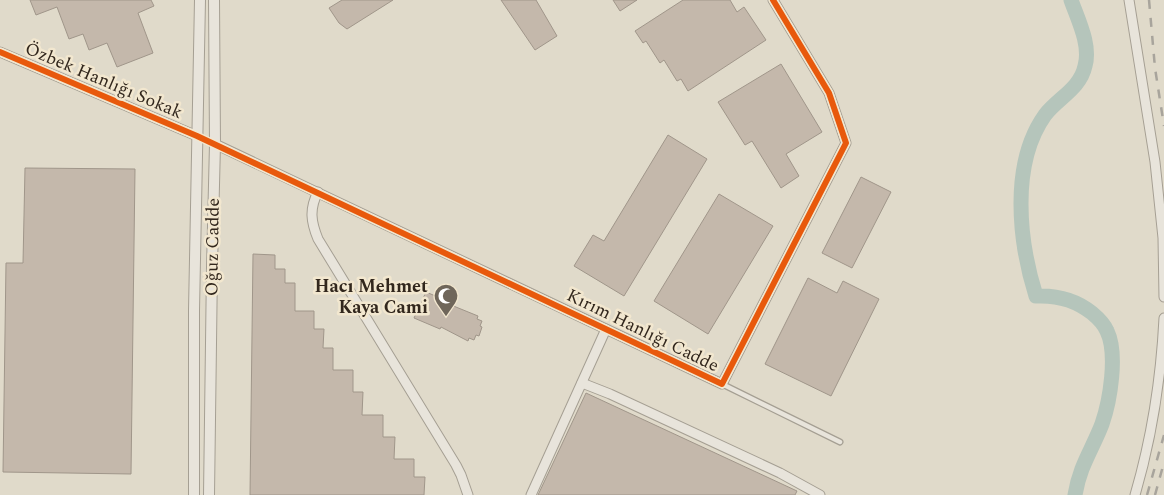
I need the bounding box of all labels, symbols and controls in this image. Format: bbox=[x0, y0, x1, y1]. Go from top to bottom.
street label: Özbek Hanlığı Sokak bbox=[21, 35, 187, 126]
street label: Oğuz Cadde bbox=[198, 198, 227, 296]
place label: Hacı Mehmet Kaya Cami bbox=[314, 273, 428, 321]
street label: Kırım Hanlığı Cadde bbox=[562, 282, 724, 379]
mosque icon: Hacı Mehmet Kaya Cami bbox=[433, 283, 459, 317]

